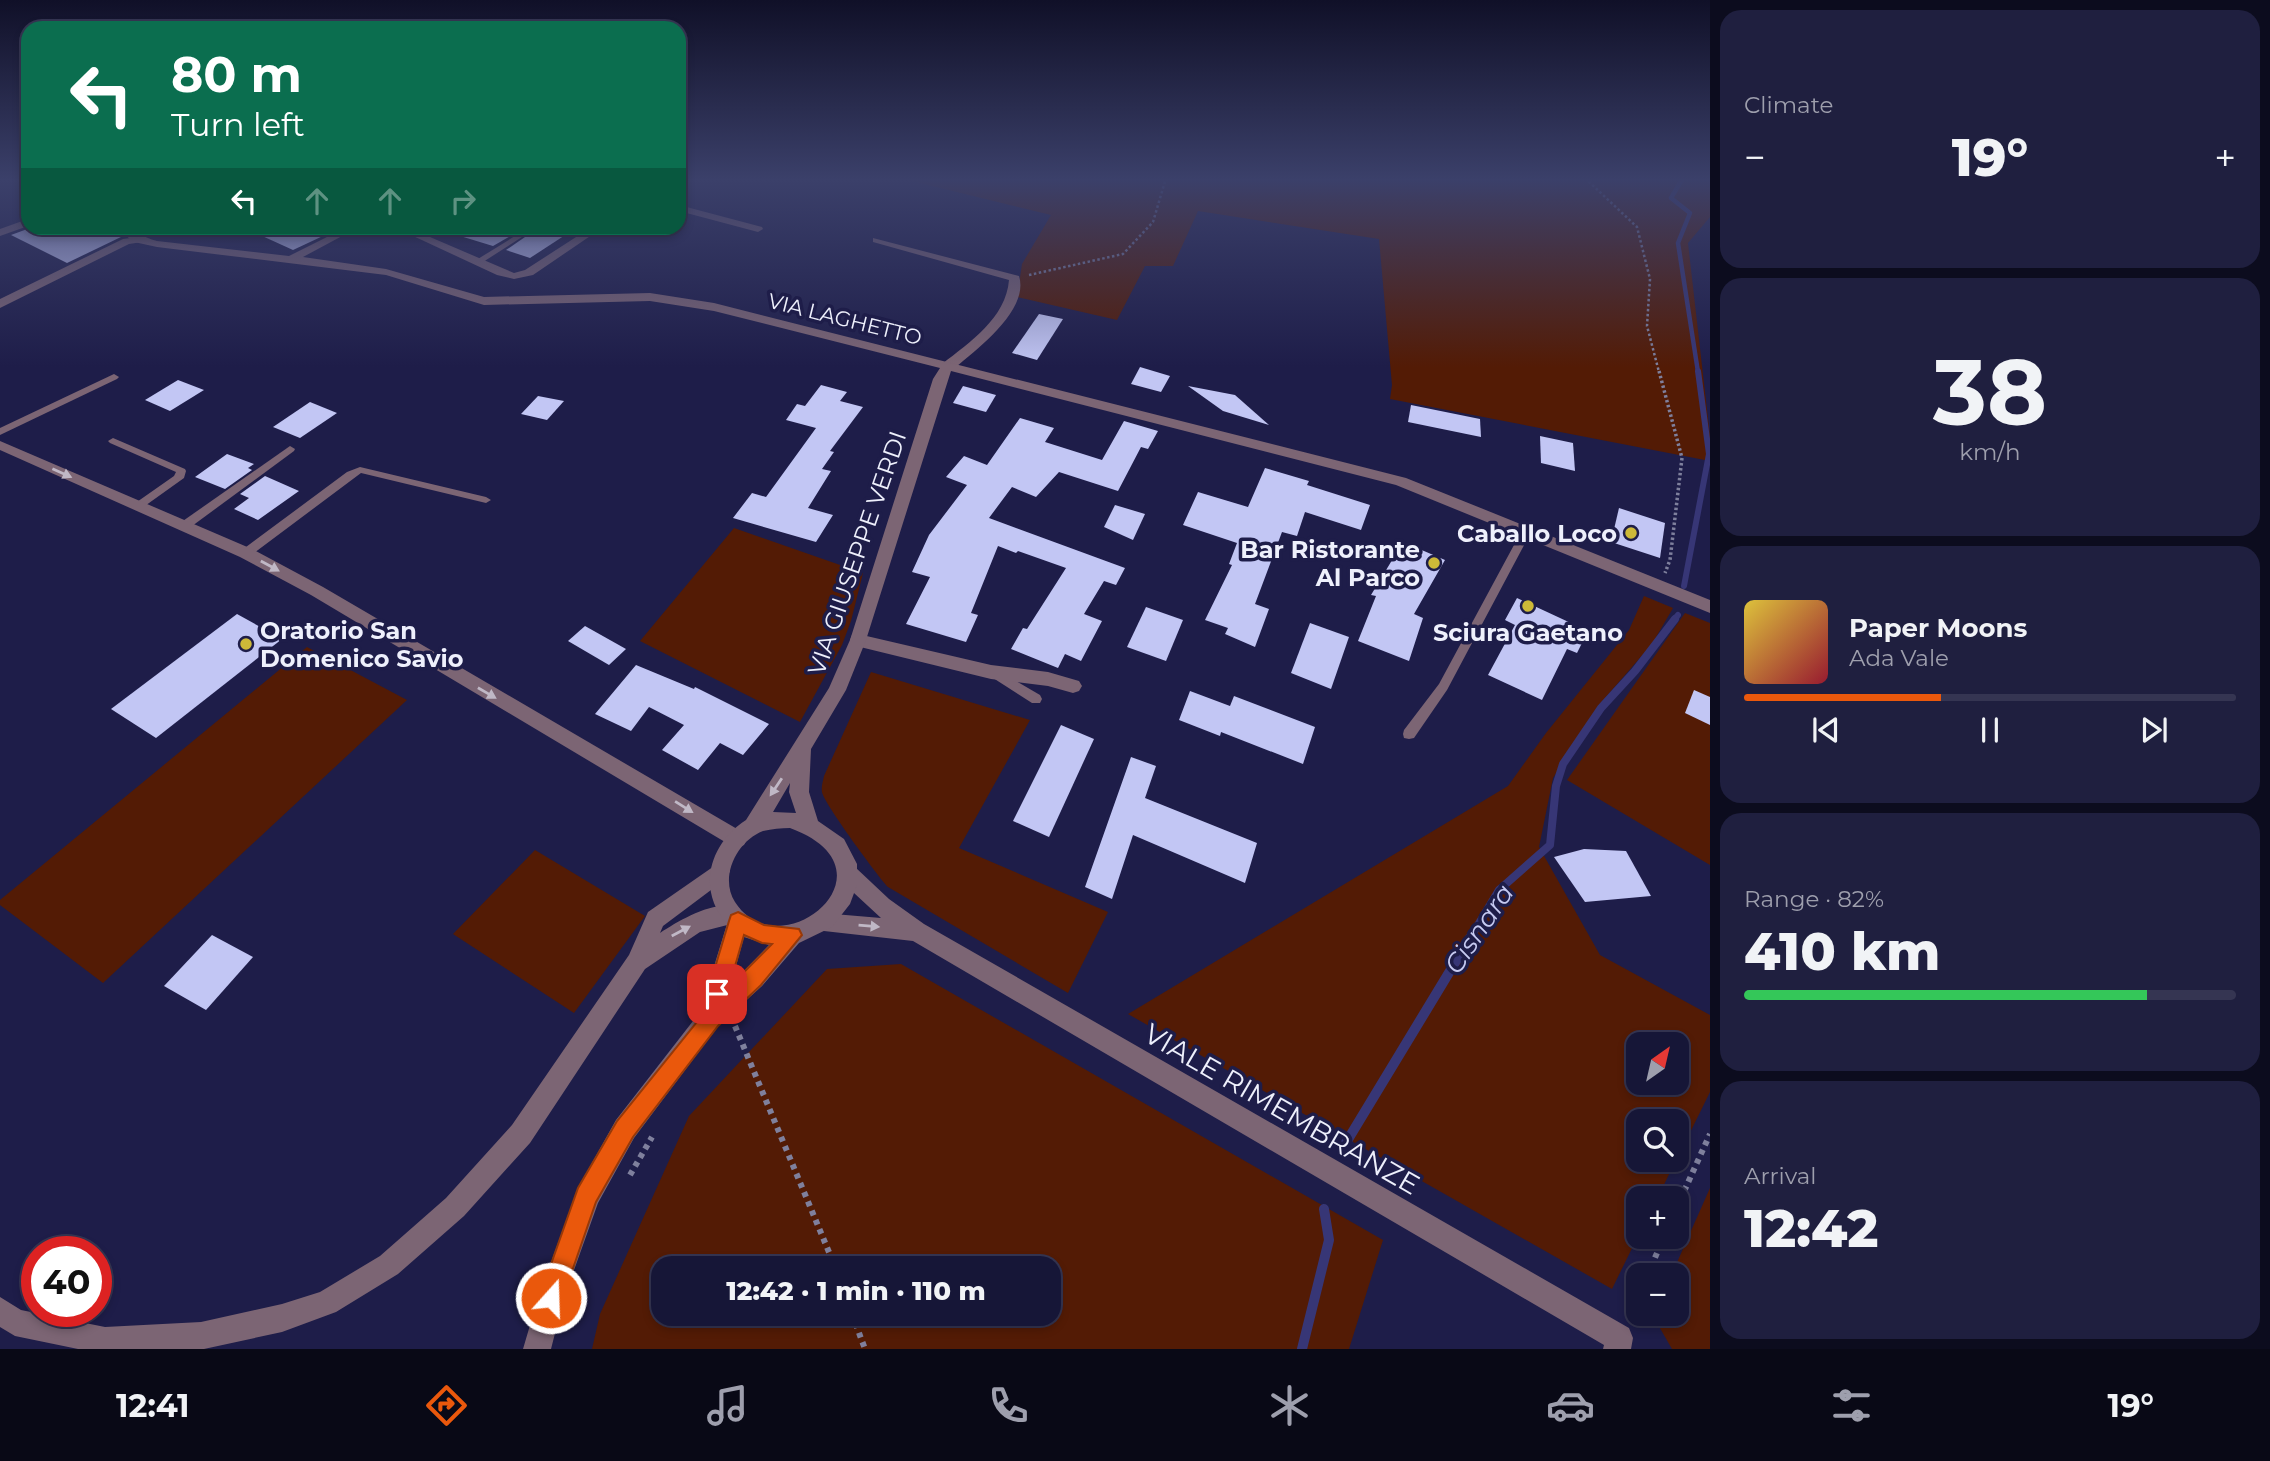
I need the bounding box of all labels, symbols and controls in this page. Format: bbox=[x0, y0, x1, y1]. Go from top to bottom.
text: 80 m bbox=[171, 45, 302, 104]
icon: left bbox=[56, 49, 147, 140]
text: Climate bbox=[1744, 91, 1833, 119]
text: Turn left bbox=[171, 105, 305, 144]
text: 19° bbox=[1952, 126, 2028, 189]
text: − bbox=[1744, 134, 1766, 181]
text: + bbox=[2214, 134, 2236, 181]
icon: left bbox=[225, 182, 263, 220]
icon: ahead bbox=[298, 182, 336, 220]
icon: ahead bbox=[371, 182, 409, 220]
icon: right bbox=[444, 182, 482, 220]
street label: VIA LAGHETTO bbox=[766, 288, 924, 350]
text: 38 bbox=[1933, 337, 2047, 448]
street label: VIA GIUSEPPE VERDI bbox=[802, 427, 912, 679]
text: km/h bbox=[1959, 438, 2021, 466]
one-way arrow bbox=[52, 468, 73, 479]
place label: Caballo Loco bbox=[1457, 519, 1617, 548]
marker: Caballo Loco bbox=[1623, 525, 1639, 541]
place label: Bar Ristorante Al Parco bbox=[1240, 535, 1420, 592]
marker: Bar Ristorante Al Parco bbox=[1426, 555, 1442, 571]
one-way arrow bbox=[260, 560, 280, 572]
marker: Sciura Gaetano bbox=[1520, 598, 1536, 614]
text: Paper Moons bbox=[1849, 612, 2027, 644]
place label: Oratorio San Domenico Savio bbox=[260, 616, 463, 673]
place label: Sciura Gaetano bbox=[1433, 618, 1623, 647]
marker: Oratorio San Domenico Savio bbox=[238, 636, 254, 652]
text: Ada Vale bbox=[1849, 644, 1949, 672]
one-way arrow bbox=[478, 687, 497, 699]
icon: previous bbox=[1807, 711, 1845, 749]
icon: pause bbox=[1971, 711, 2009, 749]
icon: next bbox=[2135, 711, 2173, 749]
one-way arrow bbox=[769, 777, 782, 797]
one-way arrow bbox=[675, 800, 694, 813]
water label: Cisnara bbox=[1437, 878, 1521, 980]
text: Range · 82% bbox=[1744, 885, 1884, 913]
text: 410 km bbox=[1744, 920, 1940, 983]
one-way arrow bbox=[859, 921, 881, 932]
one-way arrow bbox=[671, 926, 691, 937]
pin bbox=[687, 964, 747, 1024]
icon: arrive bbox=[698, 975, 736, 1013]
street label: VIALE RIMEMBRANZE bbox=[1138, 1016, 1426, 1202]
north arrow bbox=[1626, 1032, 1689, 1096]
map controls bbox=[1626, 1032, 1689, 1326]
button: search bbox=[1626, 1109, 1689, 1172]
text: Arrival bbox=[1744, 1162, 1817, 1190]
button: + bbox=[1626, 1186, 1689, 1249]
text: 12:42 bbox=[1744, 1197, 1878, 1260]
speed limit sign: 40 bbox=[21, 1236, 112, 1327]
position arrow bbox=[514, 1261, 588, 1335]
button: − bbox=[1626, 1263, 1689, 1326]
text: 12:42 · 1 min · 110 m bbox=[726, 1275, 986, 1307]
icon: directions bbox=[422, 1381, 471, 1430]
icon: music bbox=[703, 1381, 752, 1430]
icon: phone bbox=[984, 1381, 1033, 1430]
icon: climate bbox=[1265, 1381, 1314, 1430]
icon: car bbox=[1546, 1381, 1595, 1430]
icon: filters bbox=[1827, 1381, 1876, 1430]
text: 12:41 bbox=[116, 1386, 190, 1425]
text: 19° bbox=[2108, 1386, 2154, 1425]

